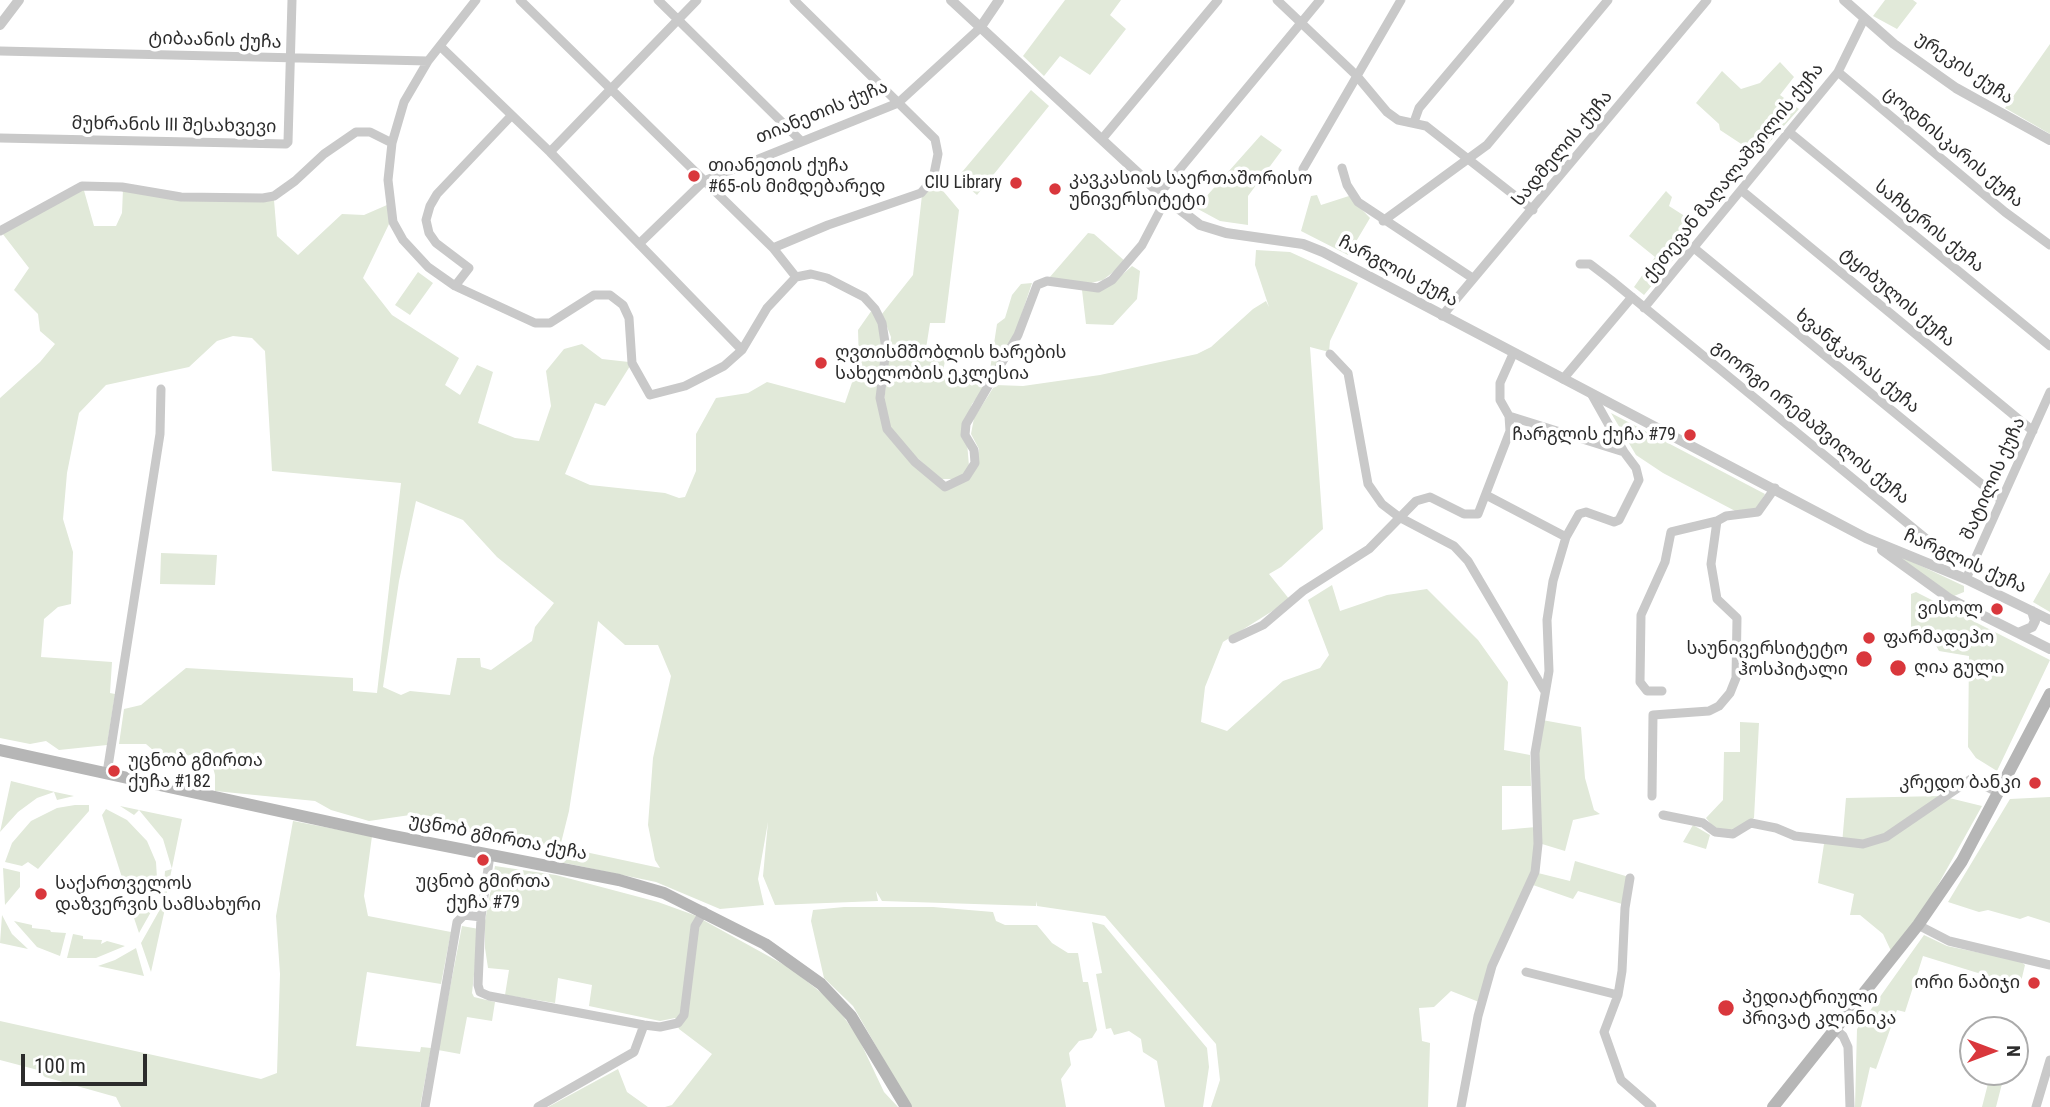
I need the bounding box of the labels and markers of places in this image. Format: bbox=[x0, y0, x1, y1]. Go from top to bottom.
place label: თიანეთის ქუჩა #65-ის მიმდებარედ bbox=[708, 155, 885, 198]
marker: თიანეთის ქუჩა #65-ის მიმდებარედ bbox=[686, 168, 702, 184]
place label: კავკასიის საერთაშორისო უნივერსიტეტი bbox=[1069, 168, 1312, 210]
place label: CIU Library bbox=[925, 172, 1002, 194]
marker: CIU Library bbox=[1008, 175, 1024, 191]
marker: კავკასიის საერთაშორისო უნივერსიტეტი bbox=[1047, 181, 1063, 197]
place label: ღვთისმშობლის ხარების სახელობის ეკლესია bbox=[835, 342, 1067, 384]
marker: ღვთისმშობლის ხარების სახელობის ეკლესია bbox=[813, 355, 829, 371]
place label: ჩარგლის ქუჩა #79 bbox=[1512, 424, 1676, 446]
marker: ჩარგლის ქუჩა #79 bbox=[1682, 427, 1698, 443]
place label: ვისოლ bbox=[1917, 598, 1983, 620]
marker: ვისოლ bbox=[1989, 601, 2005, 617]
place label: ფარმადეპო bbox=[1883, 627, 1994, 649]
marker: ფარმადეპო bbox=[1861, 630, 1877, 646]
place label: საუნივერსიტეტო ჰოსპიტალი bbox=[1686, 638, 1848, 680]
marker: საუნივერსიტეტო ჰოსპიტალი bbox=[1854, 649, 1874, 669]
place label: ღია გული bbox=[1914, 657, 2004, 679]
marker: ღია გული bbox=[1888, 658, 1908, 678]
place label: უცნობ გმირთა ქუჩა #182 bbox=[128, 750, 263, 792]
marker: უცნობ გმირთა ქუჩა #182 bbox=[106, 763, 122, 779]
place label: კრედო ბანკი bbox=[1899, 772, 2021, 794]
marker: კრედო ბანკი bbox=[2027, 775, 2043, 791]
marker: უცნობ გმირთა ქუჩა #79 bbox=[475, 852, 491, 868]
place label: უცნობ გმირთა ქუჩა #79 bbox=[416, 871, 550, 914]
place label: საქართველოს დაზვერვის სამსახური bbox=[55, 873, 261, 916]
marker: საქართველოს დაზვერვის სამსახური bbox=[33, 886, 49, 902]
place label: ორი ნაბიჯი bbox=[1914, 972, 2020, 994]
marker: ორი ნაბიჯი bbox=[2026, 975, 2042, 991]
place label: პედიატრიული პრივატ კლინიკა bbox=[1742, 987, 1896, 1030]
marker: პედიატრიული პრივატ კლინიკა bbox=[1716, 998, 1736, 1018]

